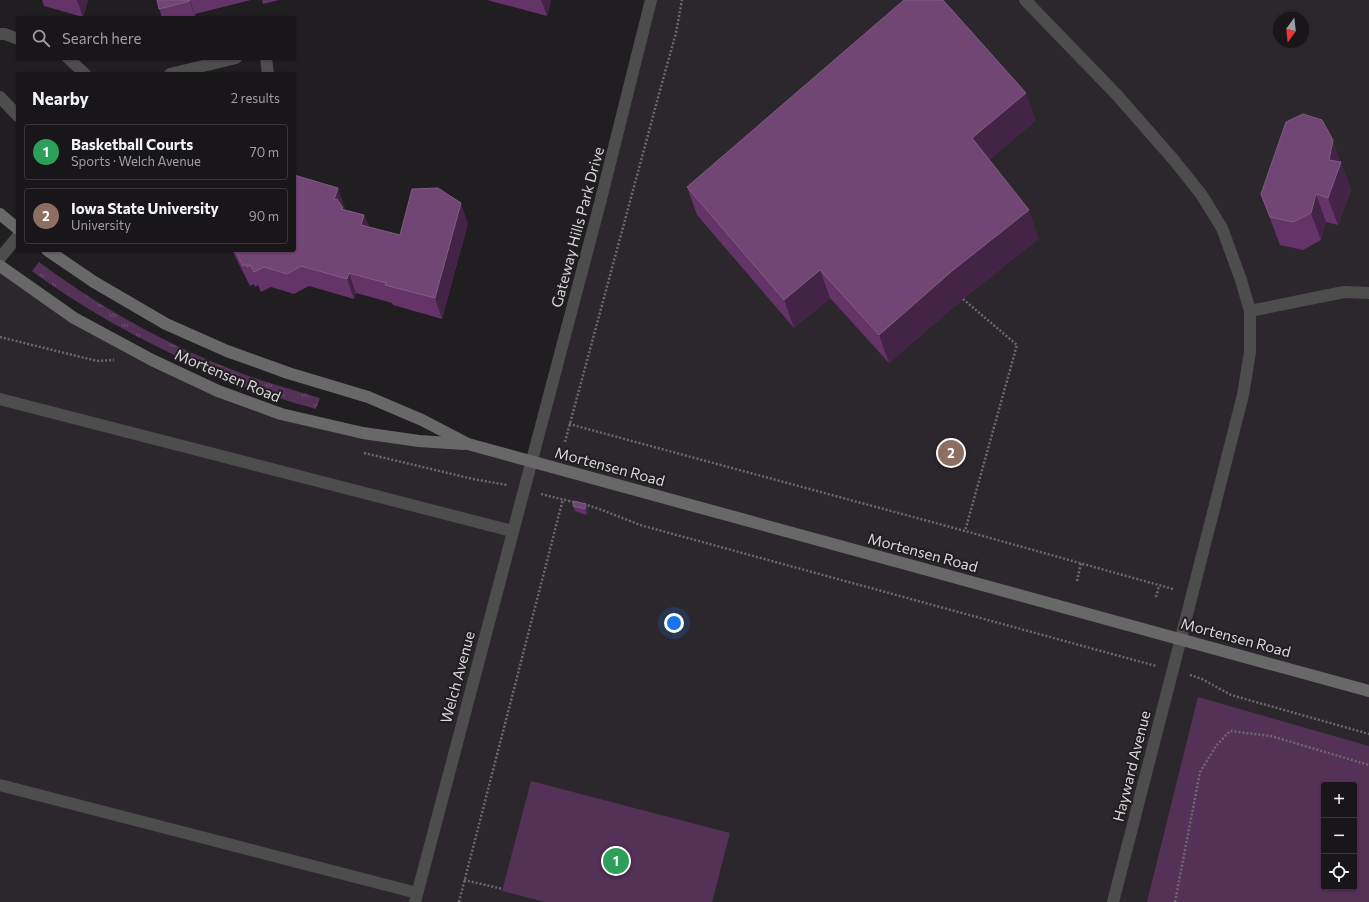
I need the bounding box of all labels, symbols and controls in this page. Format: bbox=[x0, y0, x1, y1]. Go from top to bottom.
north arrow bbox=[1273, 12, 1309, 48]
search box bbox=[16, 16, 296, 60]
icon: search bbox=[30, 27, 52, 49]
text: Search here bbox=[62, 29, 141, 47]
text: Nearby bbox=[32, 88, 89, 109]
text: 2 results bbox=[231, 90, 280, 106]
text: Basketball Courts bbox=[71, 135, 193, 153]
text: 1 bbox=[43, 144, 49, 160]
text: 70 m bbox=[250, 144, 279, 160]
street label: Gateway Hills Park Drive bbox=[547, 145, 607, 309]
text: Sports · Welch Avenue bbox=[71, 153, 201, 169]
text: Iowa State University bbox=[71, 199, 219, 217]
text: 2 bbox=[42, 208, 50, 224]
text: 90 m bbox=[249, 208, 279, 224]
text: University bbox=[71, 217, 131, 233]
street label: Mortensen Road bbox=[172, 345, 284, 405]
pin: 2 bbox=[938, 438, 964, 468]
street label: Mortensen Road bbox=[553, 443, 667, 489]
street label: Mortensen Road bbox=[866, 529, 980, 575]
your location bbox=[664, 613, 684, 633]
street label: Mortensen Road bbox=[1179, 614, 1293, 660]
street label: Welch Avenue bbox=[436, 629, 478, 725]
street label: Hayward Avenue bbox=[1109, 709, 1154, 823]
map controls bbox=[1321, 782, 1357, 890]
button: + bbox=[1321, 782, 1357, 818]
button: − bbox=[1321, 818, 1357, 854]
pin: 1 bbox=[603, 846, 629, 876]
button: locate bbox=[1321, 854, 1357, 890]

